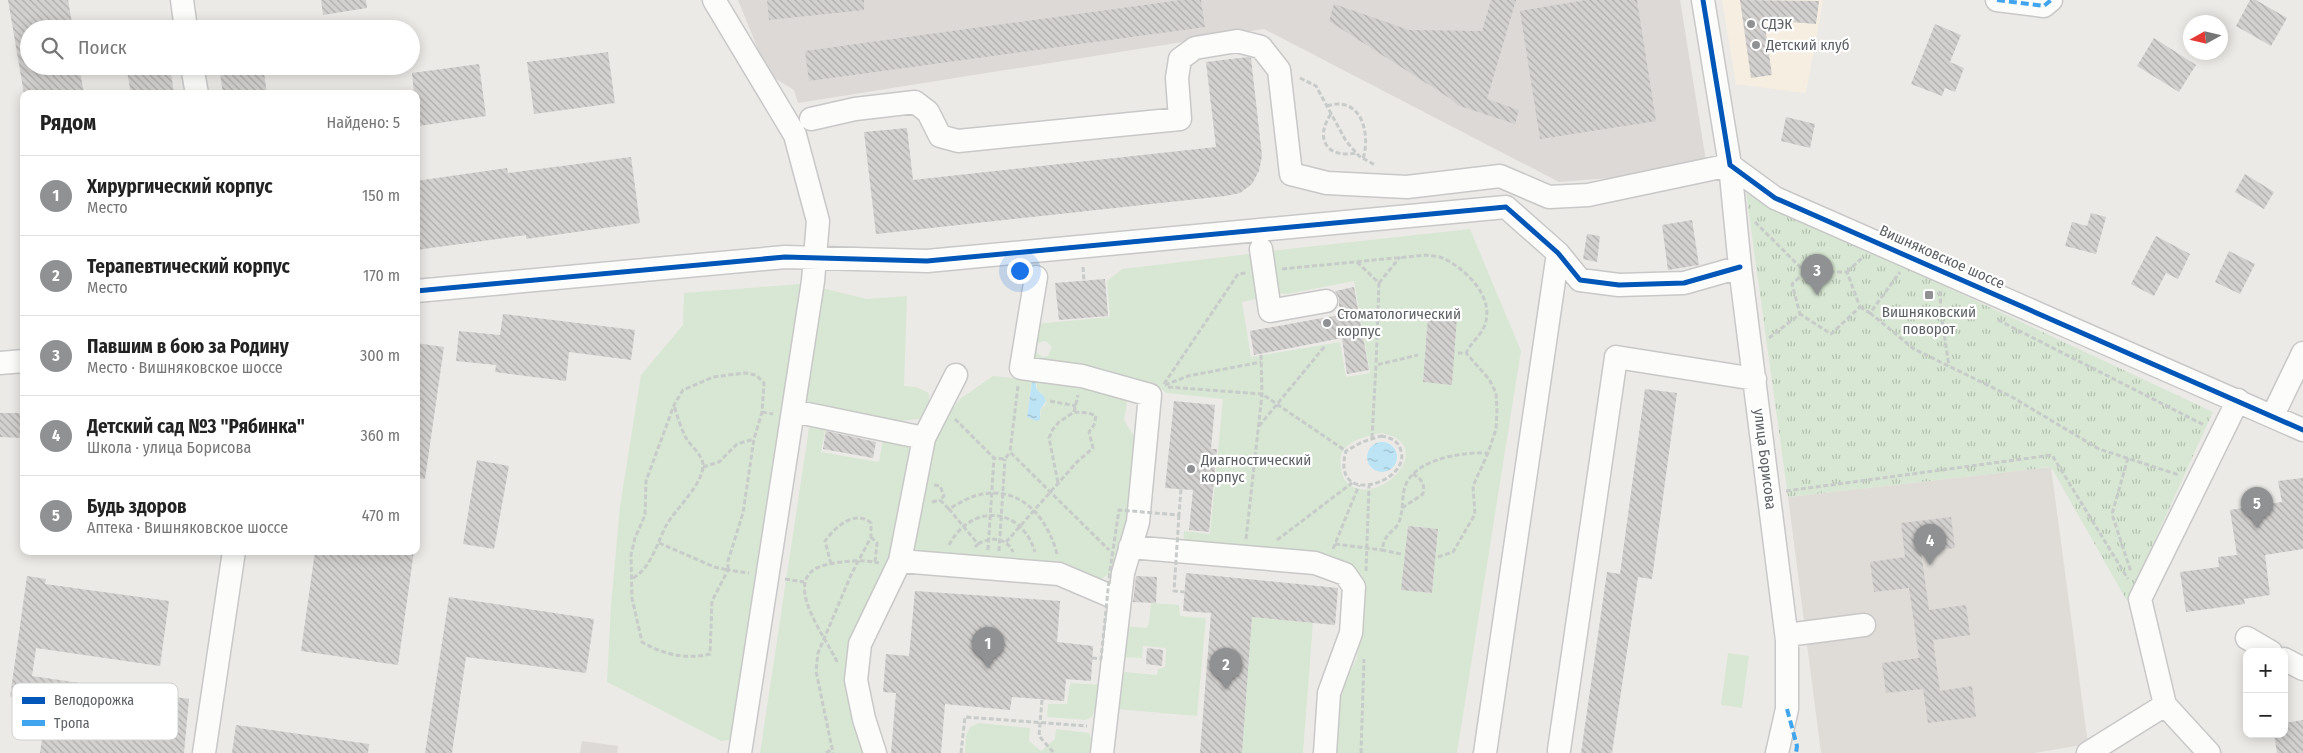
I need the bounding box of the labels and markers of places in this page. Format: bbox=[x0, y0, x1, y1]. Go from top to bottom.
place label: СДЭК bbox=[1761, 15, 1792, 33]
marker: СДЭК bbox=[1745, 18, 1757, 30]
place label: Детский клуб bbox=[1765, 36, 1850, 54]
marker: Детский клуб bbox=[1750, 39, 1762, 51]
pin: 3 bbox=[1801, 254, 1833, 295]
marker: Вишняковский поворот bbox=[1923, 289, 1935, 301]
place label: Вишняковский поворот bbox=[1882, 303, 1976, 338]
place label: Стоматологический корпус bbox=[1337, 305, 1461, 340]
marker: Стоматологический корпус bbox=[1321, 317, 1333, 329]
place label: Диагностический корпус bbox=[1200, 451, 1311, 486]
marker: Диагностический корпус bbox=[1185, 463, 1197, 475]
pin: 5 bbox=[2241, 487, 2273, 528]
pin: 4 bbox=[1914, 524, 1946, 565]
pin: 1 bbox=[972, 627, 1004, 668]
pin: 2 bbox=[1210, 648, 1242, 689]

